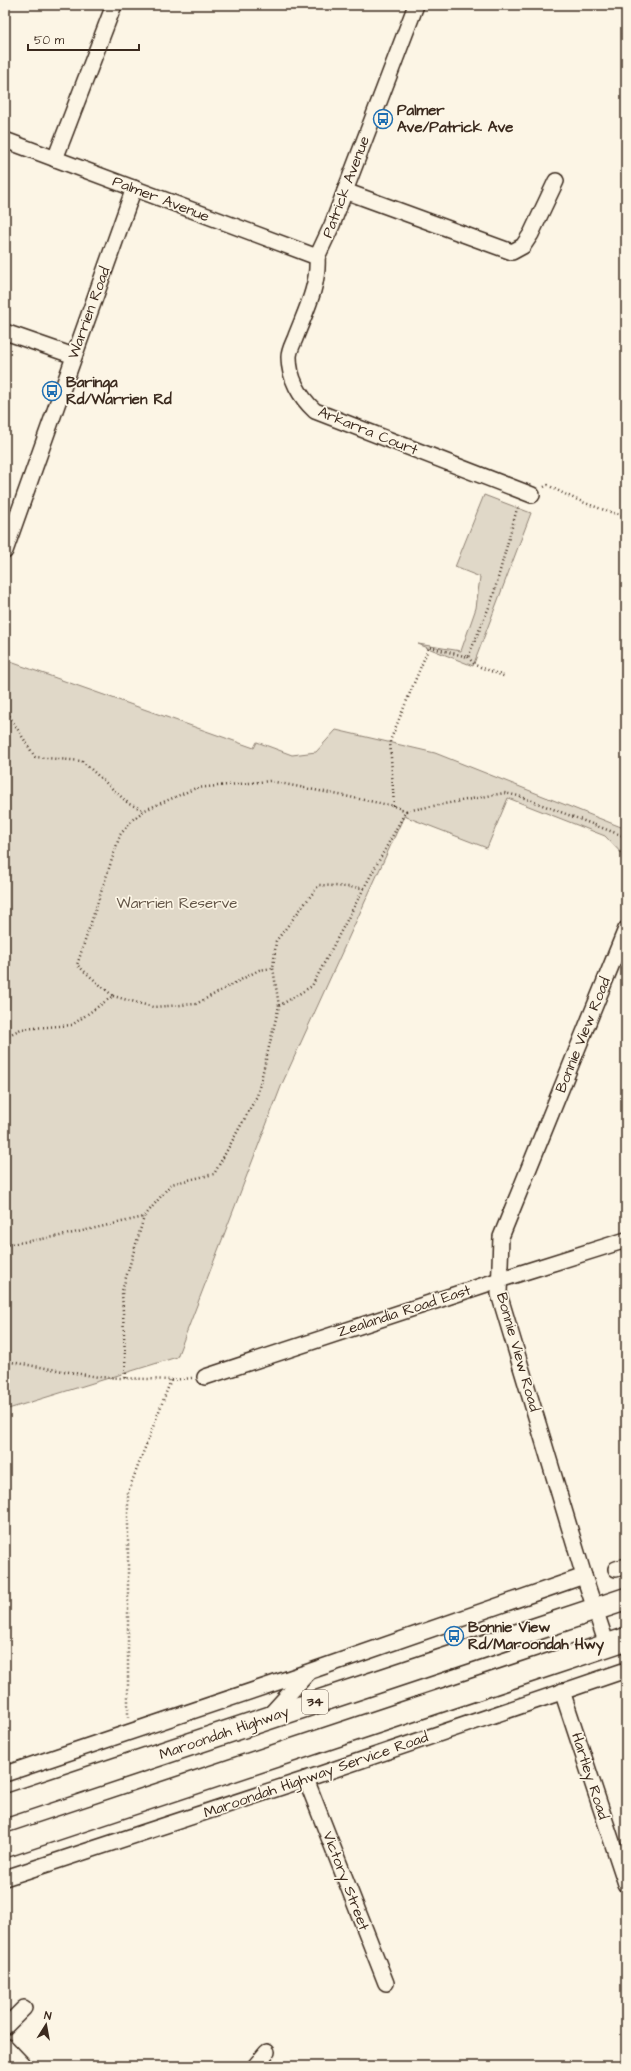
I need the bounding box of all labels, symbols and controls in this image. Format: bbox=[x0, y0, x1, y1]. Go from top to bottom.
scale bar bbox=[28, 26, 139, 52]
text: 50 m bbox=[34, 32, 65, 49]
place label: Palmer Ave/Patrick Ave bbox=[397, 100, 513, 138]
bus stop icon: Palmer Ave/Patrick Ave bbox=[372, 108, 394, 130]
street label: Patrick Avenue bbox=[317, 133, 375, 241]
street label: Palmer Avenue bbox=[109, 171, 213, 227]
street label: Warrien Road bbox=[63, 264, 115, 362]
place label: Baringa Rd/Warrien Rd bbox=[66, 372, 172, 410]
bus stop icon: Baringa Rd/Warrien Rd bbox=[41, 380, 63, 402]
street label: Arkarra Court bbox=[315, 401, 421, 461]
park label: Warrien Reserve bbox=[117, 893, 237, 914]
street label: Bonnie View Road bbox=[550, 974, 616, 1096]
street label: Zealandia Road East bbox=[335, 1280, 473, 1342]
street label: Bonnie View Road bbox=[491, 1290, 545, 1414]
place label: Bonnie View Rd/Maroondah Hwy bbox=[468, 1617, 605, 1656]
bus stop icon: Bonnie View Rd/Maroondah Hwy bbox=[443, 1625, 465, 1647]
road number: 34 bbox=[302, 1690, 328, 1714]
street label: Maroondah Highway bbox=[156, 1701, 292, 1766]
street label: Maroondah Highway Service Road bbox=[201, 1727, 432, 1824]
street label: Hartley Road bbox=[565, 1730, 614, 1823]
street label: Victory Street bbox=[317, 1828, 375, 1934]
north arrow bbox=[26, 2005, 66, 2045]
text: N bbox=[43, 2008, 53, 2024]

